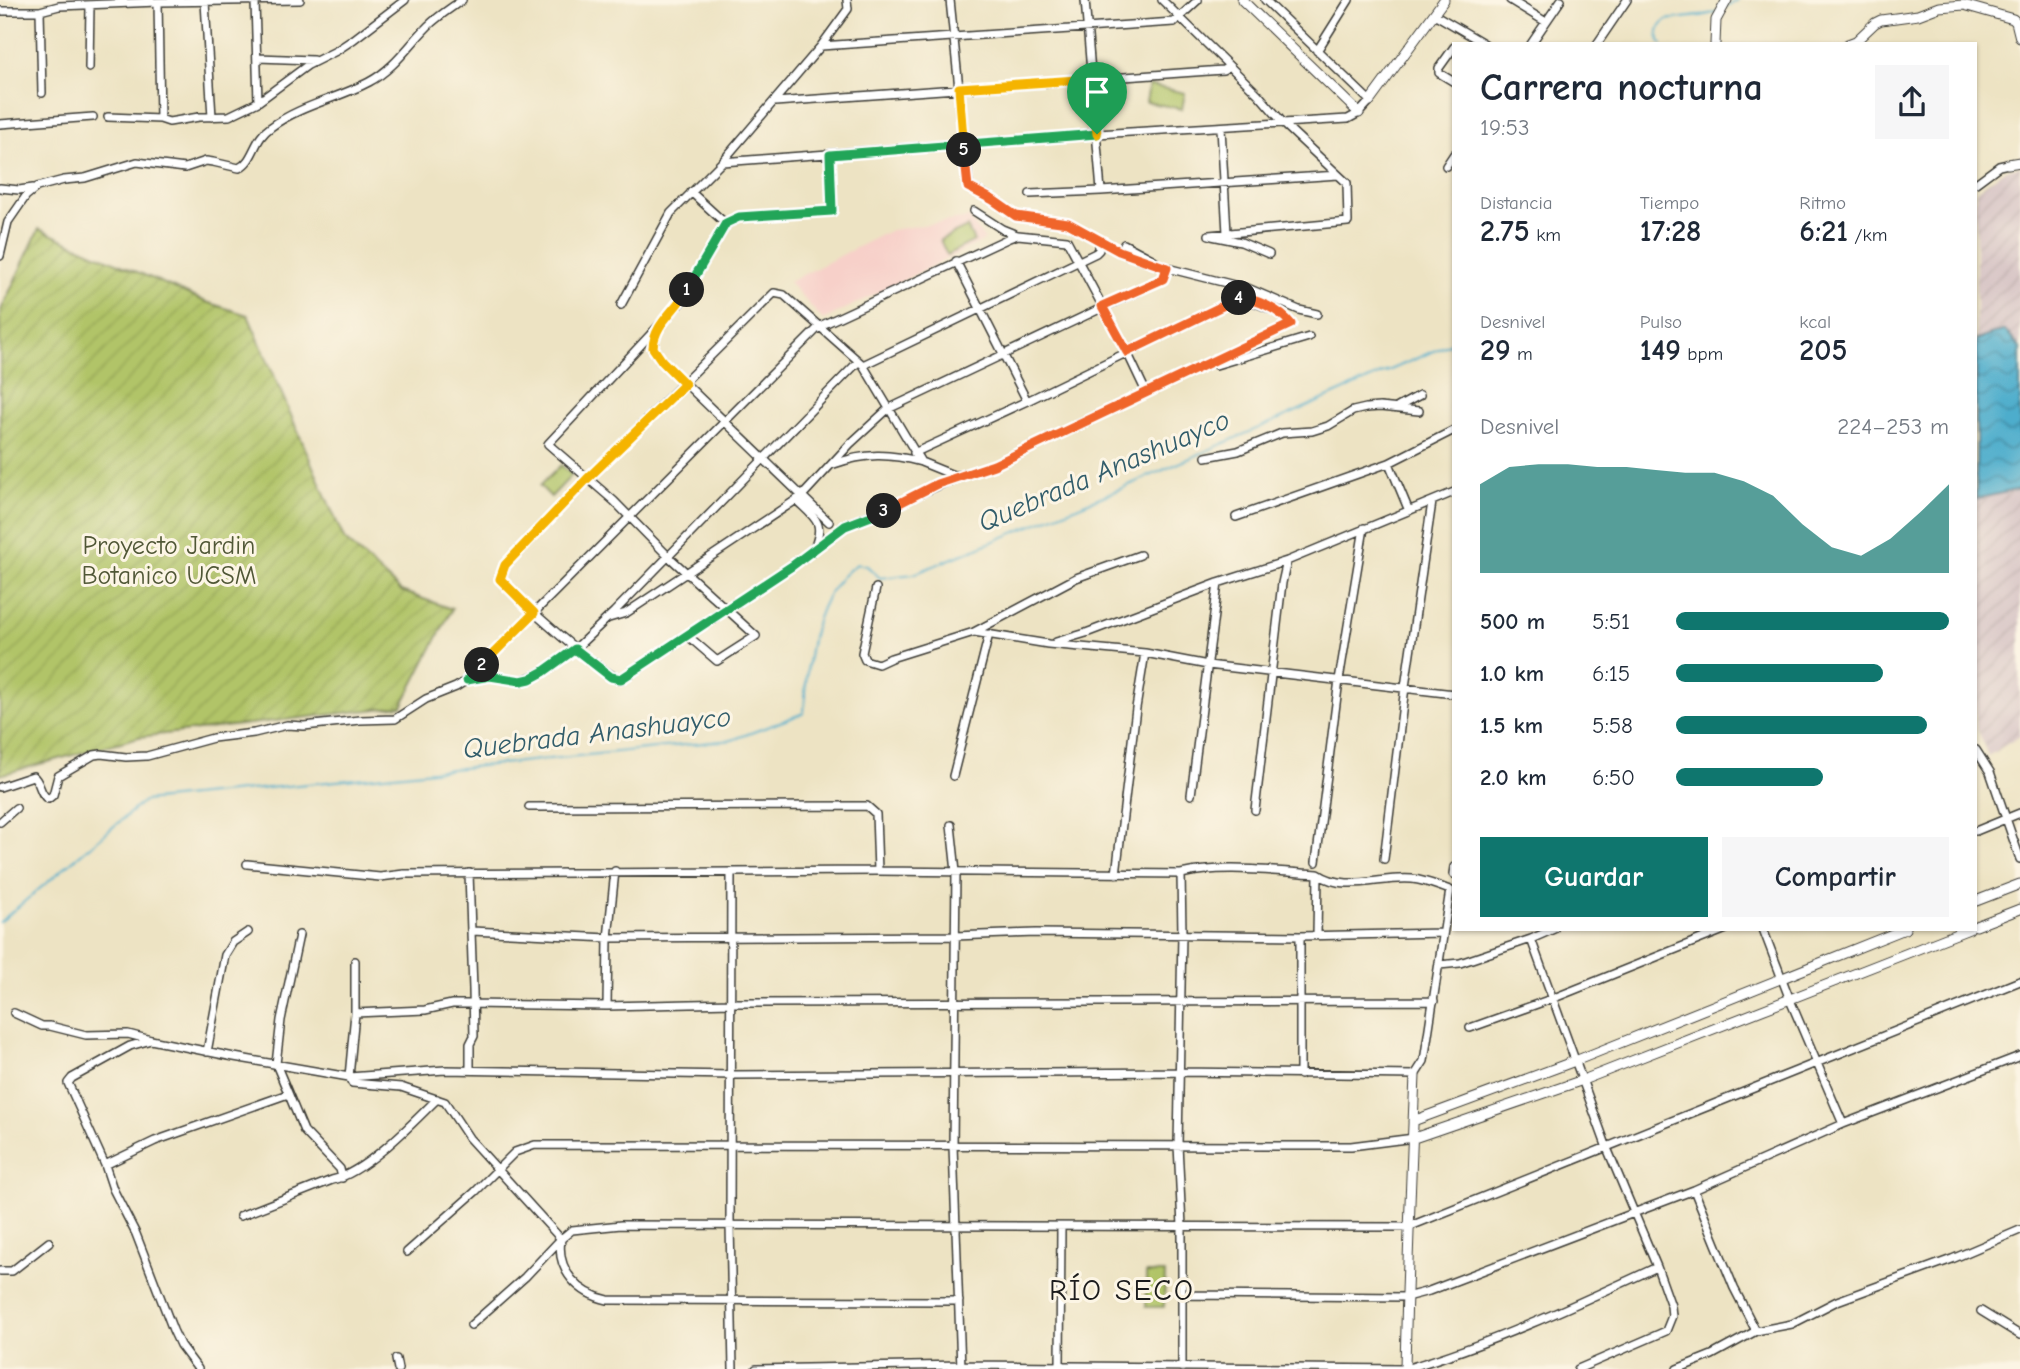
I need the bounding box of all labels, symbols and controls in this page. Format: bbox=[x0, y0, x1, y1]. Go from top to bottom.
pin bbox=[1067, 62, 1127, 134]
button: share bbox=[1875, 65, 1949, 139]
text: Carrera nocturna bbox=[1480, 66, 1763, 110]
icon: arrive bbox=[1078, 73, 1116, 111]
text: 19:53 bbox=[1480, 114, 1530, 141]
pin: 5 bbox=[946, 132, 982, 168]
text: 5 bbox=[958, 138, 969, 160]
text: Distancia bbox=[1480, 192, 1553, 214]
text: Tiempo bbox=[1640, 192, 1699, 214]
text: Ritmo bbox=[1799, 192, 1846, 214]
text: 2.75 bbox=[1480, 214, 1530, 249]
text: 17:28 bbox=[1640, 214, 1701, 249]
text: 6:21 bbox=[1799, 214, 1848, 249]
text: km bbox=[1530, 224, 1561, 246]
text: /km bbox=[1848, 224, 1888, 246]
pin: 1 bbox=[670, 272, 704, 308]
text: 1 bbox=[683, 278, 690, 300]
pin: 4 bbox=[1222, 280, 1256, 316]
text: 4 bbox=[1234, 286, 1243, 308]
text: Desnivel bbox=[1480, 311, 1545, 333]
text: Pulso bbox=[1640, 311, 1682, 333]
text: kcal bbox=[1799, 311, 1831, 333]
text: 29 bbox=[1480, 333, 1511, 368]
text: 149 bbox=[1640, 333, 1681, 368]
text: 205 bbox=[1799, 333, 1847, 368]
text: m bbox=[1511, 343, 1533, 365]
text: bpm bbox=[1681, 343, 1723, 365]
water label: Quebrada Anashuayco bbox=[974, 404, 1234, 538]
text: Desnivel bbox=[1480, 413, 1559, 440]
text: 224–253 m bbox=[1837, 413, 1949, 440]
pin: 3 bbox=[866, 494, 902, 528]
text: 3 bbox=[879, 499, 888, 521]
park label: Proyecto Jardin Botanico UCSM bbox=[81, 531, 257, 591]
text: 500 m bbox=[1480, 608, 1545, 635]
text: 5:51 bbox=[1592, 608, 1630, 635]
pin: 2 bbox=[464, 648, 500, 682]
text: 2 bbox=[477, 653, 486, 675]
text: 1.0 km bbox=[1480, 660, 1544, 687]
text: 6:15 bbox=[1592, 660, 1630, 687]
water label: Quebrada Anashuayco bbox=[461, 701, 733, 765]
text: 1.5 km bbox=[1480, 712, 1543, 739]
text: 5:58 bbox=[1592, 712, 1633, 739]
text: 2.0 km bbox=[1480, 764, 1546, 791]
text: 6:50 bbox=[1592, 764, 1635, 791]
button: Guardar bbox=[1480, 837, 1708, 917]
button: Compartir bbox=[1722, 837, 1949, 917]
district label: RÍO SECO bbox=[1049, 1273, 1195, 1308]

